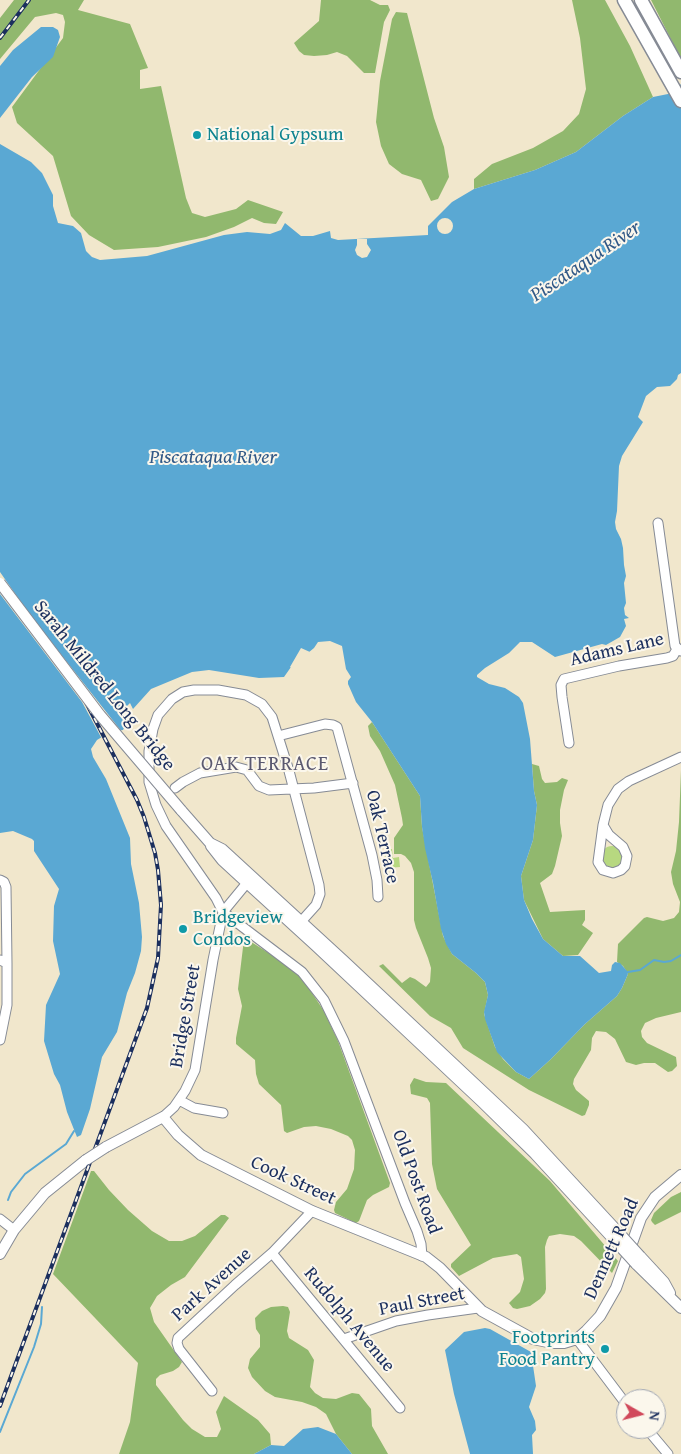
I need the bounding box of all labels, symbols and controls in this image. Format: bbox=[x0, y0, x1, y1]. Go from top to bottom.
place label: National Gypsum bbox=[207, 124, 344, 146]
marker: National Gypsum bbox=[191, 129, 203, 141]
water label: Piscataqua River bbox=[526, 216, 646, 308]
water label: Piscataqua River bbox=[149, 446, 277, 470]
street label: Sarah Mildred Long Bridge bbox=[28, 596, 180, 776]
street label: Adams Lane bbox=[568, 628, 666, 672]
district label: OAK TERRACE bbox=[200, 753, 330, 777]
street label: Oak Terrace bbox=[360, 788, 404, 886]
place label: Bridgeview Condos bbox=[193, 907, 283, 951]
marker: Bridgeview Condos bbox=[177, 923, 189, 935]
street label: Bridge Street bbox=[166, 962, 206, 1070]
street label: Old Post Road bbox=[387, 1127, 445, 1237]
street label: Cook Street bbox=[247, 1151, 339, 1211]
street label: Dennett Road bbox=[580, 1195, 644, 1303]
street label: Park Avenue bbox=[167, 1243, 257, 1327]
street label: Rudolph Avenue bbox=[299, 1263, 399, 1377]
street label: Paul Street bbox=[377, 1283, 467, 1321]
place label: Footprints Food Pantry bbox=[499, 1327, 595, 1371]
marker: Footprints Food Pantry bbox=[599, 1343, 611, 1355]
north arrow bbox=[616, 1389, 666, 1439]
text: N bbox=[644, 1410, 665, 1422]

